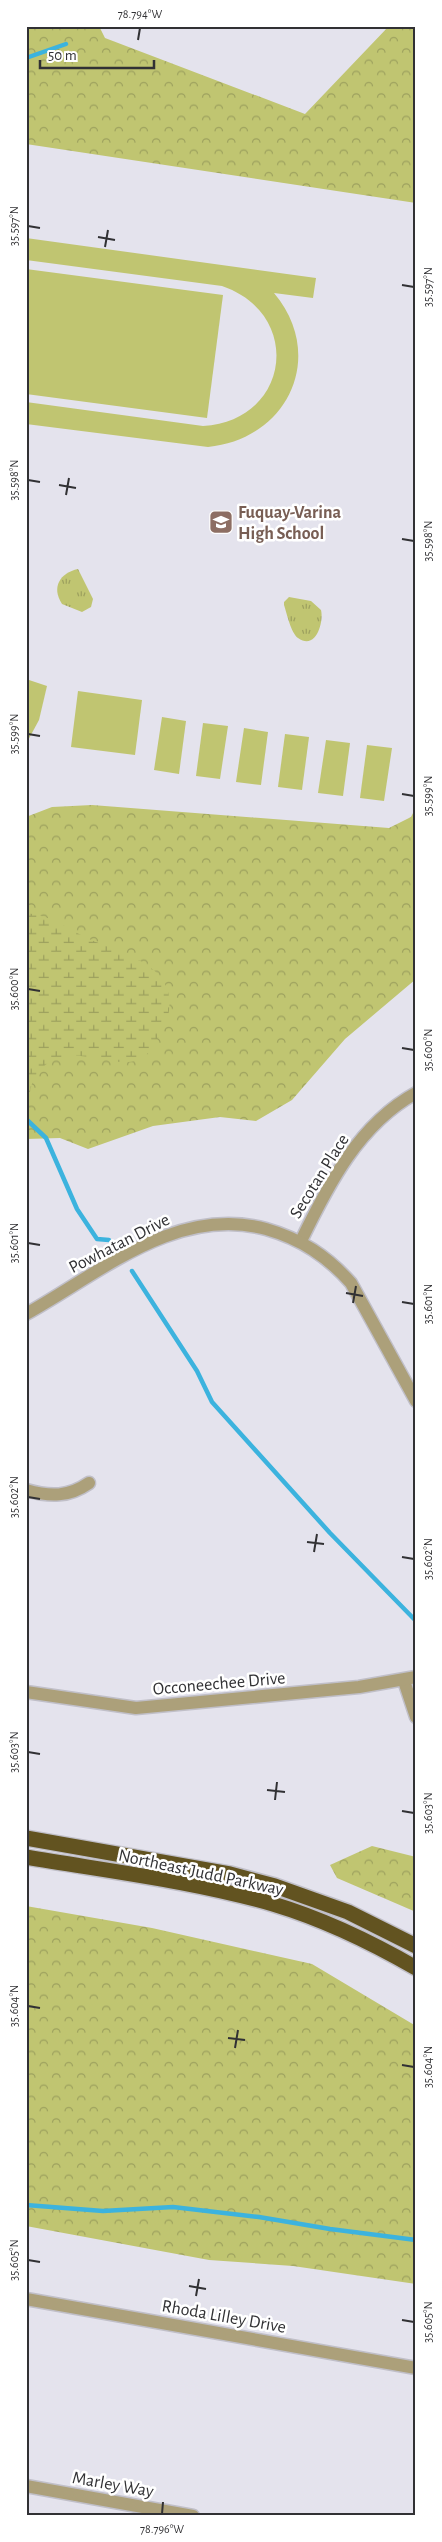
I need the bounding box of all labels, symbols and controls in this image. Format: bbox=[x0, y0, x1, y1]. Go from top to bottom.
text: 78.794°W bbox=[118, 8, 162, 20]
scale bar bbox=[40, 38, 154, 70]
text: 50 m bbox=[48, 48, 77, 63]
text: 35.597°N bbox=[8, 206, 20, 246]
text: 35.597°N bbox=[422, 267, 434, 307]
text: 35.598°N bbox=[8, 460, 20, 500]
place label: Fuquay-Varina High School bbox=[238, 504, 342, 543]
school or university icon: Fuquay-Varina High School bbox=[208, 509, 234, 535]
text: 35.598°N bbox=[422, 521, 434, 561]
text: 35.599°N bbox=[8, 714, 20, 754]
text: 35.599°N bbox=[422, 776, 434, 816]
text: 35.600°N bbox=[8, 968, 20, 1010]
text: 35.600°N bbox=[422, 1029, 434, 1071]
street label: Secotan Place bbox=[287, 1131, 353, 1222]
street label: Powhatan Drive bbox=[66, 1211, 173, 1277]
text: 35.601°N bbox=[8, 1223, 20, 1263]
text: 35.601°N bbox=[422, 1284, 434, 1324]
text: 35.602°N bbox=[8, 1476, 20, 1518]
text: 35.602°N bbox=[422, 1538, 434, 1580]
street label: Occoneechee Drive bbox=[152, 1669, 286, 1699]
text: 35.603°N bbox=[8, 1731, 20, 1773]
text: 35.603°N bbox=[422, 1792, 434, 1834]
street label: Northeast Judd Parkway bbox=[117, 1847, 285, 1899]
text: 35.604°N bbox=[8, 1985, 20, 2027]
text: 35.604°N bbox=[422, 2046, 434, 2088]
text: 35.605°N bbox=[8, 2239, 20, 2281]
street label: Rhoda Lilley Drive bbox=[160, 2297, 287, 2337]
text: 35.605°N bbox=[422, 2301, 434, 2343]
street label: Marley Way bbox=[71, 2469, 155, 2501]
text: 78.796°W bbox=[140, 2523, 184, 2535]

